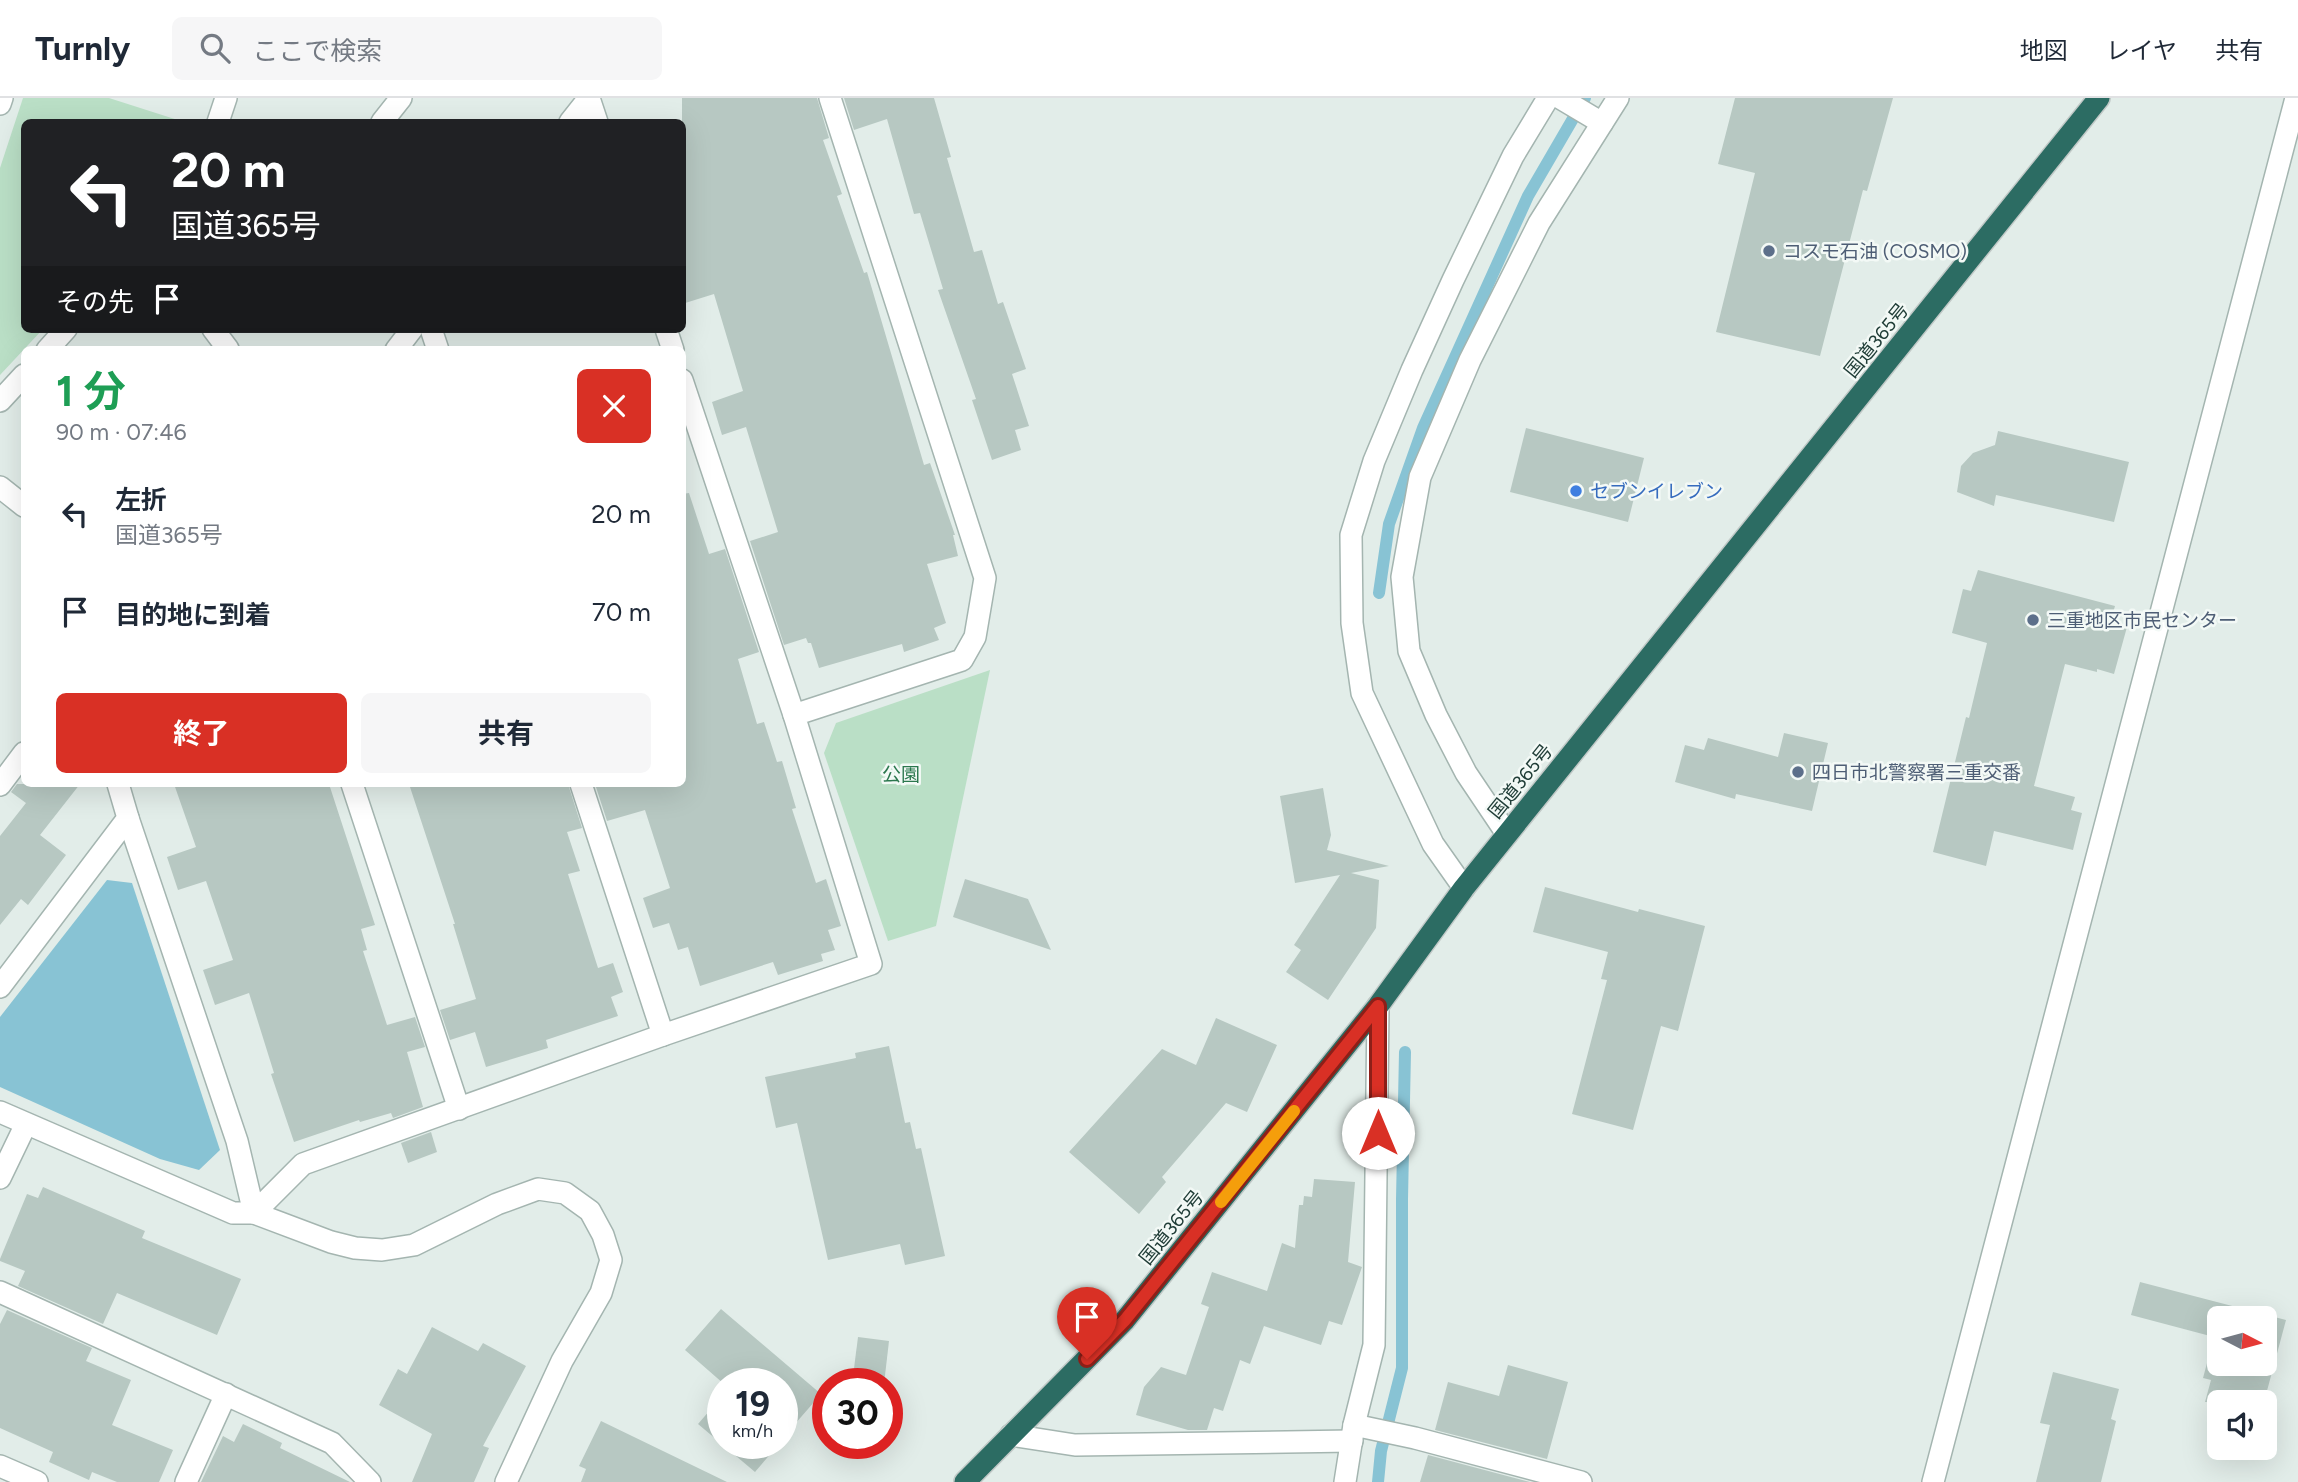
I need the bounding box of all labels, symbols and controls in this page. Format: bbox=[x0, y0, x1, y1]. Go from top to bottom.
search box bbox=[172, 17, 662, 80]
text: Turnly bbox=[35, 29, 130, 68]
icon: search bbox=[196, 29, 234, 67]
text: ここで検索 bbox=[252, 35, 382, 67]
text: 地図 bbox=[2020, 36, 2068, 65]
text: レイヤ bbox=[2106, 36, 2177, 65]
text: 共有 bbox=[2215, 36, 2263, 65]
text: 20 m bbox=[171, 140, 286, 199]
icon: left bbox=[56, 147, 147, 238]
text: 国道365号 bbox=[171, 207, 321, 245]
place label: コスモ石油 (COSMO) bbox=[1783, 240, 1967, 263]
marker: コスモ石油 (COSMO) bbox=[1761, 243, 1777, 259]
icon: arrive bbox=[148, 280, 186, 318]
text: その先 bbox=[56, 286, 134, 318]
street label: 国道365号 bbox=[1839, 298, 1913, 382]
text: 1 分 bbox=[56, 366, 126, 417]
button: close bbox=[577, 369, 651, 443]
text: 90 m · 07:46 bbox=[56, 418, 186, 446]
place label: セブンイレブン bbox=[1590, 480, 1723, 503]
marker: セブンイレブン bbox=[1568, 483, 1584, 499]
text: 左折 bbox=[115, 484, 167, 516]
icon: left bbox=[56, 495, 94, 533]
text: 20 m bbox=[591, 498, 651, 530]
text: 国道365号 bbox=[115, 521, 223, 549]
icon: arrive bbox=[56, 593, 94, 631]
text: 70 m bbox=[592, 596, 651, 628]
text: 目的地に到着 bbox=[115, 599, 271, 631]
place label: 三重地区市民センター bbox=[2047, 609, 2237, 632]
marker: 三重地区市民センター bbox=[2025, 612, 2041, 628]
button: 終了 bbox=[56, 693, 347, 773]
button: 共有 bbox=[361, 693, 651, 773]
street label: 国道365号 bbox=[1483, 739, 1557, 823]
place label: 四日市北警察署三重交番 bbox=[1812, 761, 2021, 784]
park label: 公園 bbox=[882, 763, 920, 786]
marker: 四日市北警察署三重交番 bbox=[1790, 764, 1806, 780]
position arrow bbox=[1341, 1096, 1415, 1170]
street label: 国道365号 bbox=[1134, 1185, 1208, 1269]
pin bbox=[1057, 1287, 1117, 1359]
icon: arrive bbox=[1068, 1298, 1106, 1336]
north arrow bbox=[2207, 1306, 2277, 1376]
map controls bbox=[2207, 1306, 2277, 1460]
speed limit sign: 30 bbox=[812, 1368, 903, 1459]
text: 19 bbox=[735, 1383, 770, 1425]
button: sound bbox=[2207, 1390, 2277, 1460]
text: km/h bbox=[732, 1420, 773, 1442]

